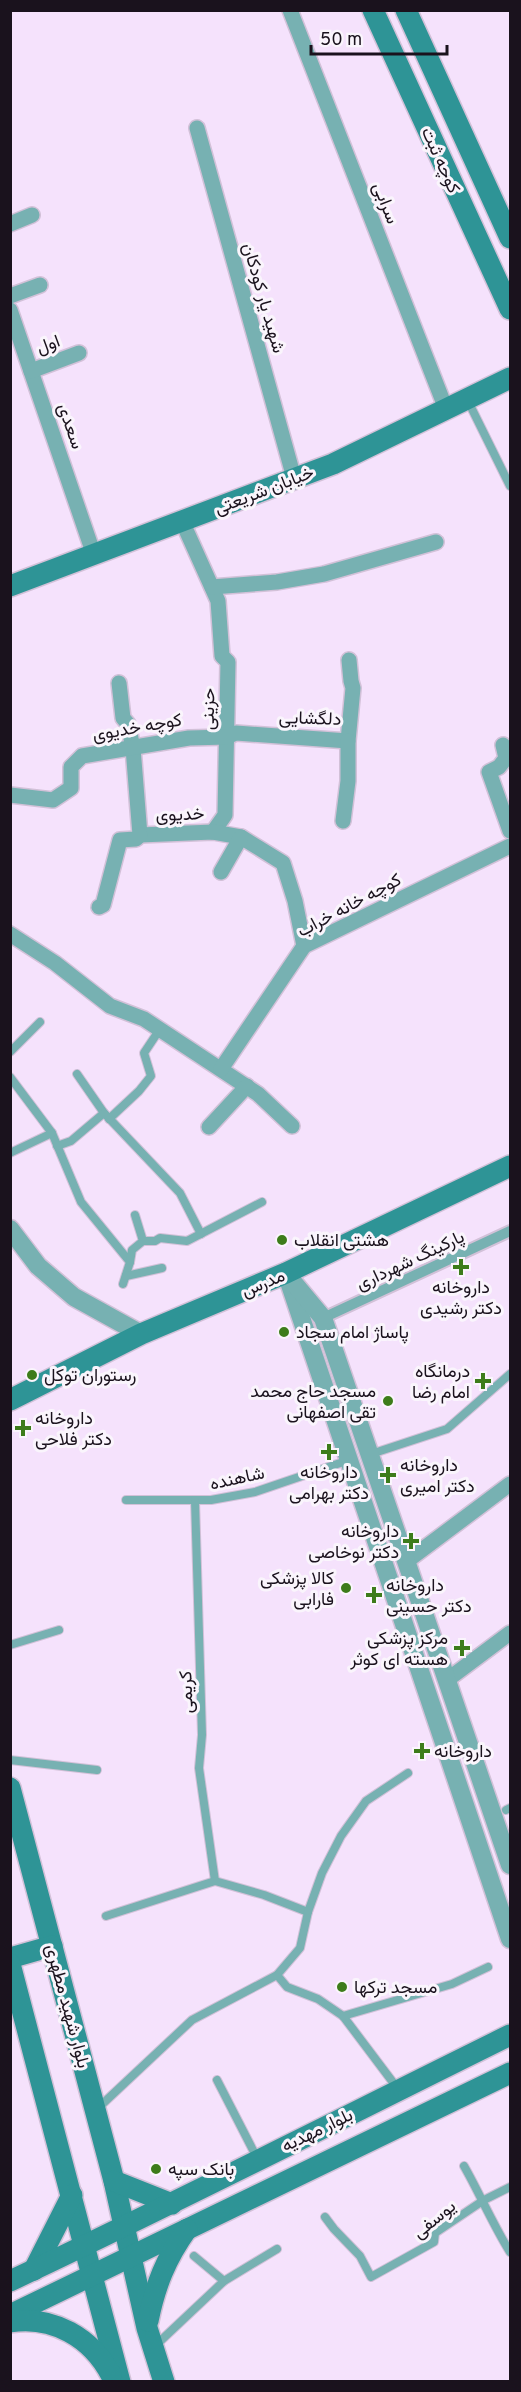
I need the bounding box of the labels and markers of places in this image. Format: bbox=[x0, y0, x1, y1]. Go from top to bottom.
place label: هشتی انقلاب bbox=[294, 1230, 389, 1253]
marker: هشتی انقلاب bbox=[275, 1233, 289, 1247]
marker: داروخانه دکتر رشیدی bbox=[454, 1260, 468, 1274]
place label: داروخانه دکتر رشیدی bbox=[420, 1277, 502, 1321]
place label: پاساژ امام سجاد bbox=[296, 1322, 409, 1345]
marker: پاساژ امام سجاد bbox=[277, 1325, 291, 1339]
place label: درمانگاه امام رضا bbox=[412, 1361, 470, 1405]
place label: رستوران توکل bbox=[44, 1365, 137, 1388]
marker: رستوران توکل bbox=[25, 1368, 39, 1382]
marker: درمانگاه امام رضا bbox=[474, 1372, 492, 1390]
place label: مسجد حاج محمد تقی اصفهانی bbox=[250, 1381, 376, 1425]
marker: مسجد حاج محمد تقی اصفهانی bbox=[381, 1394, 395, 1408]
place label: داروخانه دکتر فلاحی bbox=[35, 1408, 112, 1452]
marker: داروخانه دکتر فلاحی bbox=[16, 1421, 30, 1435]
marker: داروخانه دکتر بهرامی bbox=[322, 1445, 336, 1459]
place label: داروخانه دکتر امیری bbox=[400, 1455, 475, 1499]
place label: داروخانه دکتر بهرامی bbox=[289, 1462, 369, 1506]
marker: داروخانه دکتر امیری bbox=[381, 1468, 395, 1482]
place label: داروخانه دکتر نوخاصی bbox=[308, 1521, 399, 1565]
marker: داروخانه دکتر نوخاصی bbox=[404, 1534, 418, 1548]
place label: کالا پزشکی فارابی bbox=[260, 1568, 334, 1612]
place label: داروخانه دکتر حسینی bbox=[386, 1575, 472, 1619]
marker: کالا پزشکی فارابی bbox=[339, 1581, 353, 1595]
marker: داروخانه دکتر حسینی bbox=[367, 1588, 381, 1602]
place label: مرکز پزشکی هسته ای کوثر bbox=[349, 1628, 448, 1672]
marker: مرکز پزشکی هسته ای کوثر bbox=[453, 1639, 471, 1657]
place label: داروخانه bbox=[434, 1741, 492, 1764]
marker: داروخانه bbox=[415, 1744, 429, 1758]
place label: مسجد ترکها bbox=[354, 1977, 437, 2000]
marker: مسجد ترکها bbox=[335, 1980, 349, 1994]
place label: بانک سپه bbox=[168, 2159, 234, 2182]
marker: بانک سپه bbox=[149, 2162, 163, 2176]

